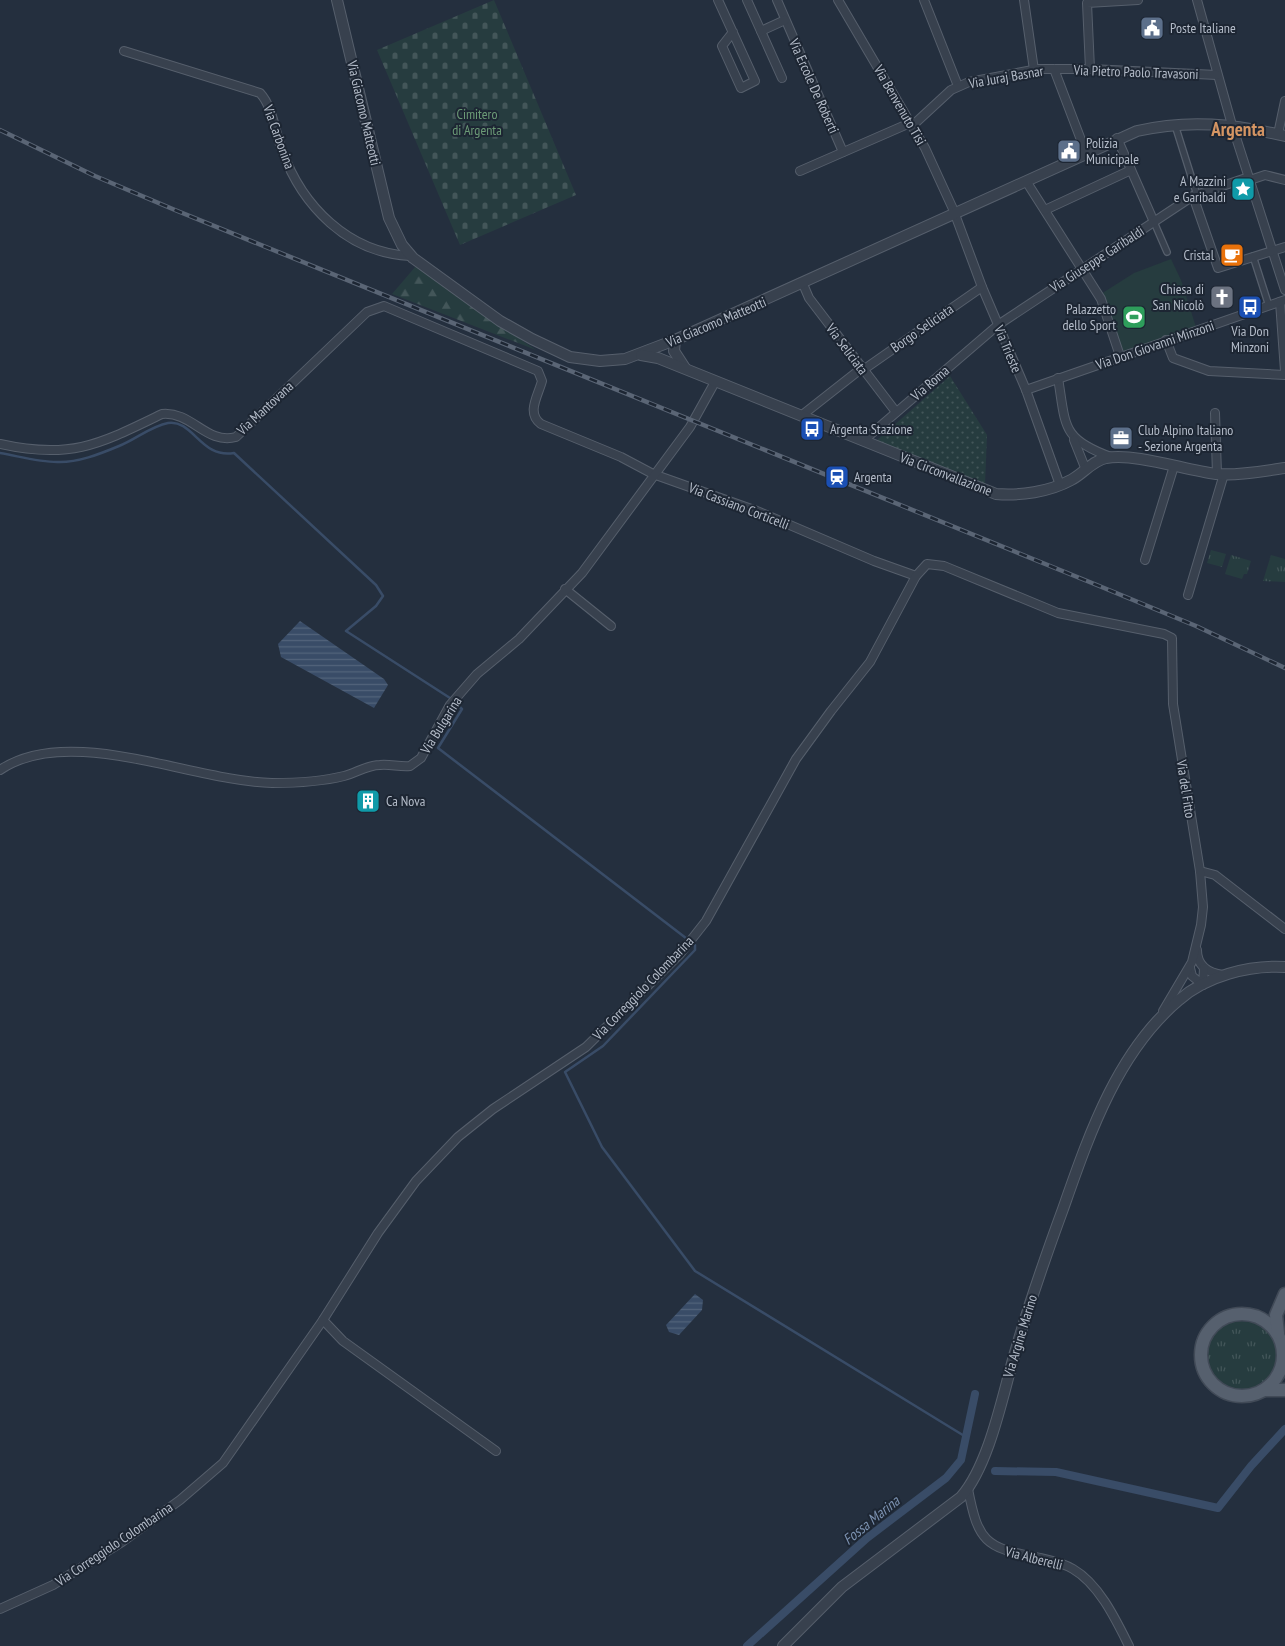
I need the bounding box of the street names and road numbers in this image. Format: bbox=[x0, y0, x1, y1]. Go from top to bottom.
street label: Via Ercole De Roberti bbox=[785, 35, 843, 136]
street label: Via Giacomo Matteotti bbox=[343, 58, 385, 167]
street label: Via Benvenuto Tisi bbox=[869, 61, 930, 148]
street label: Via Pietro Paolo Travasoni bbox=[1072, 61, 1199, 83]
street label: Via Juraj Basnar bbox=[966, 62, 1045, 93]
street label: Via Carbonina bbox=[259, 102, 299, 171]
street label: Via Giuseppe Garibaldi bbox=[1046, 222, 1148, 297]
street label: Via Giacomo Matteotti bbox=[662, 293, 769, 352]
street label: Borgo Seliciata bbox=[887, 300, 957, 356]
street label: Via Don Giovanni Minzoni bbox=[1093, 316, 1217, 374]
street label: Via Seliciata bbox=[821, 319, 872, 378]
street label: Via Trieste bbox=[990, 322, 1026, 376]
street label: Via Roma bbox=[906, 361, 953, 405]
street label: Via Mantovana bbox=[232, 377, 297, 440]
street label: Via Circonvallazione bbox=[896, 448, 995, 500]
street label: Via Cassiano Corticelli bbox=[685, 478, 792, 533]
street label: Via Bulgarina bbox=[416, 693, 466, 758]
street label: Via del Fitto bbox=[1172, 758, 1199, 819]
street label: Via Correggiolo Colombarina bbox=[588, 932, 697, 1045]
street label: Via Argine Marino bbox=[999, 1292, 1041, 1381]
street label: Via Correggiolo Colombarina bbox=[51, 1498, 176, 1591]
street label: Via Alberelli bbox=[1002, 1542, 1065, 1574]

